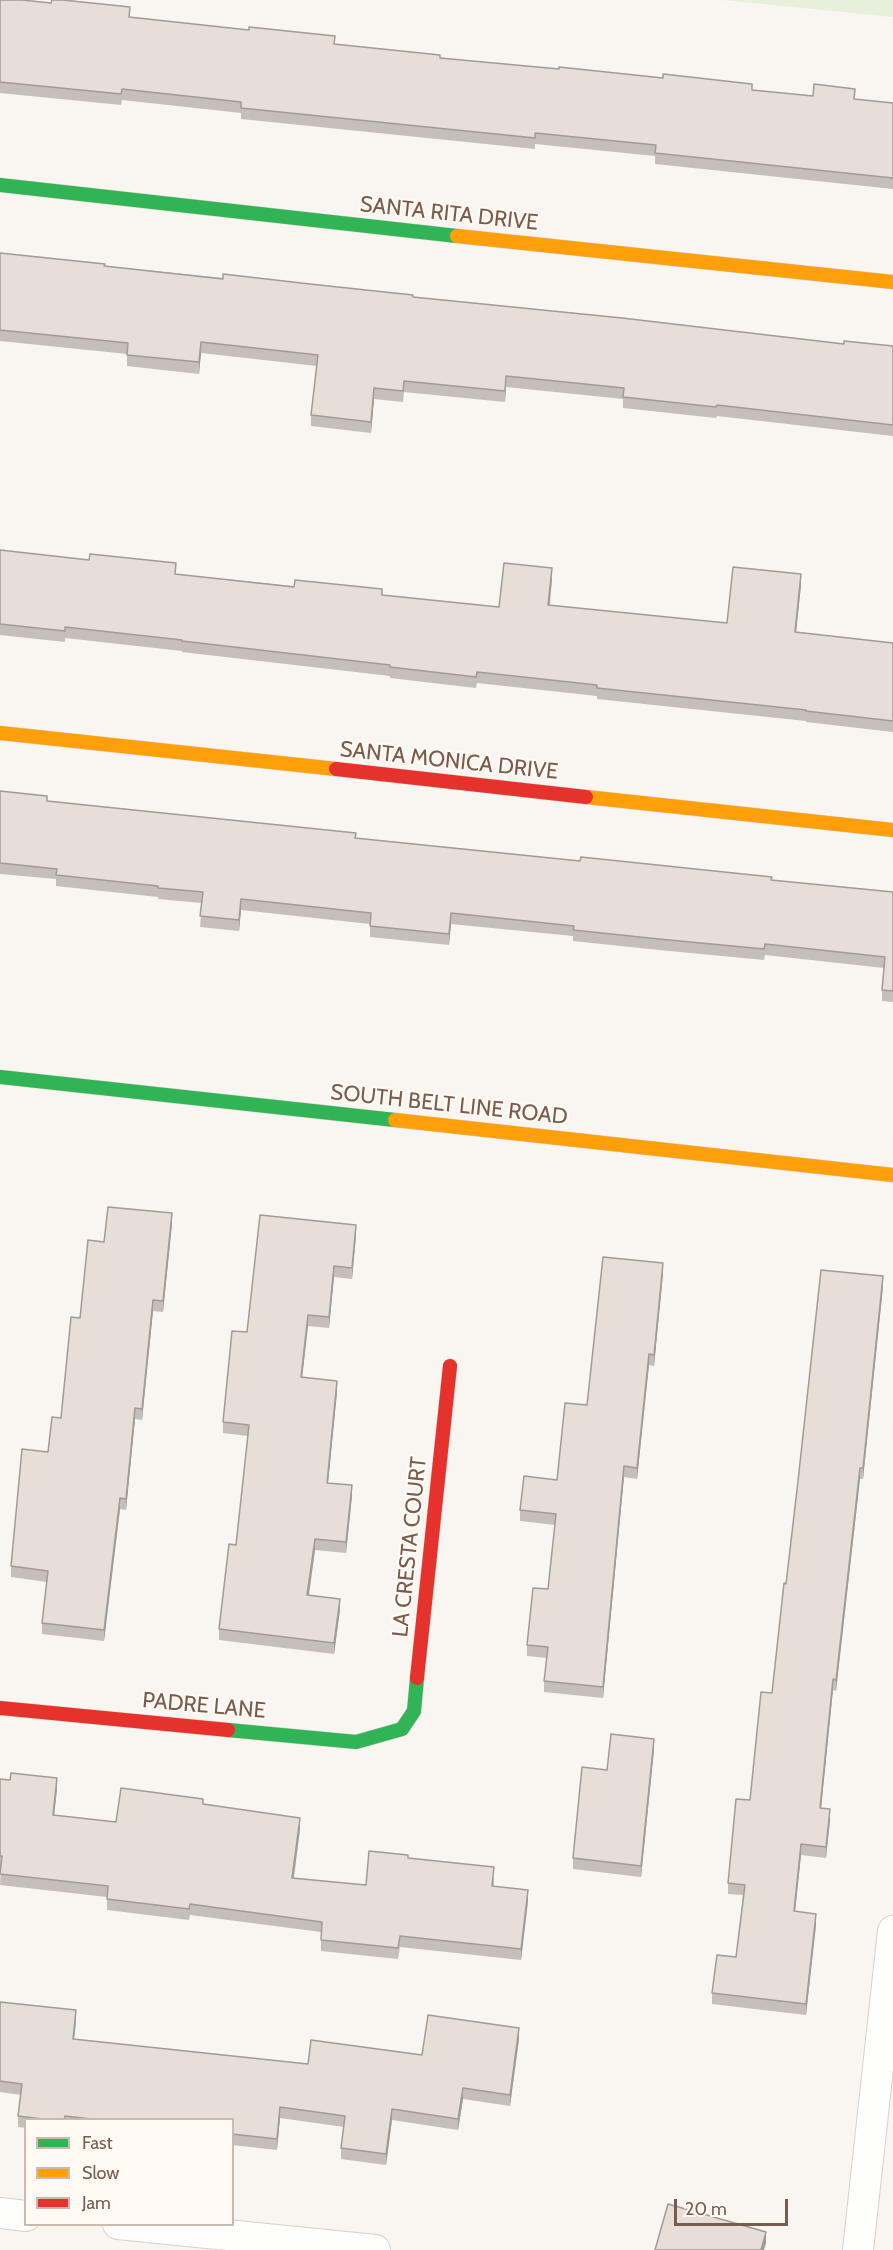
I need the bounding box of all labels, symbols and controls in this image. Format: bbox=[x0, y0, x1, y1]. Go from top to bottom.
street label: SANTA RITA DRIVE bbox=[358, 192, 540, 236]
street label: SANTA MONICA DRIVE bbox=[339, 736, 559, 786]
street label: SOUTH BELT LINE ROAD bbox=[329, 1079, 569, 1131]
street label: LA CRESTA COURT bbox=[387, 1455, 433, 1639]
street label: PADRE LANE bbox=[141, 1687, 267, 1725]
legend bbox=[24, 2118, 234, 2226]
text: Fast bbox=[82, 2132, 113, 2154]
text: Slow bbox=[82, 2162, 119, 2184]
scale bar bbox=[677, 2187, 791, 2225]
text: Jam bbox=[82, 2192, 111, 2214]
text: 20 m bbox=[685, 2198, 727, 2220]

